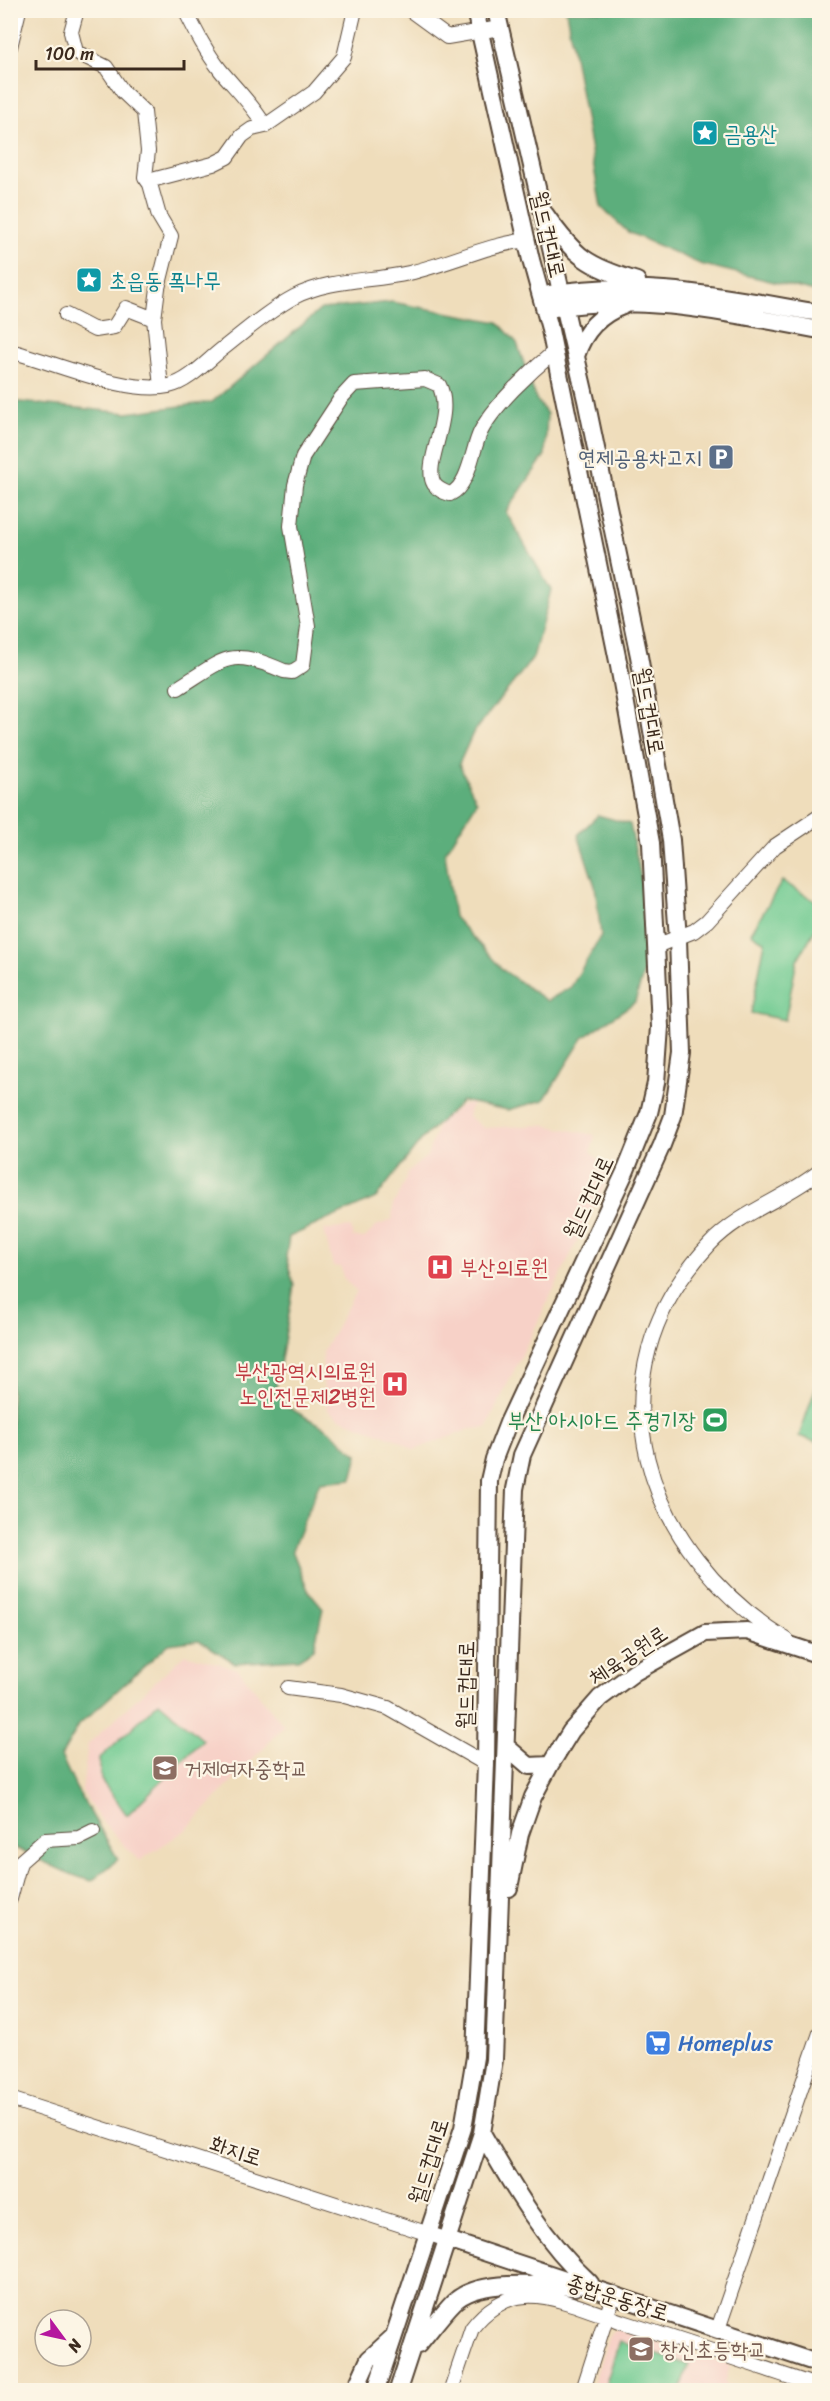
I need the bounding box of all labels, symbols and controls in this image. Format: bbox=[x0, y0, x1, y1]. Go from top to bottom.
scale bar bbox=[36, 33, 184, 71]
text: 100 m bbox=[45, 38, 94, 70]
place label: 금용산 bbox=[724, 114, 777, 153]
place icon: 금용산 bbox=[690, 118, 720, 148]
street label: 월드컵대로 bbox=[520, 187, 577, 282]
place label: 초읍동 폭나무 bbox=[109, 261, 221, 300]
place icon: 초읍동 폭나무 bbox=[74, 265, 104, 295]
place label: 연제공용차고지 bbox=[578, 438, 702, 477]
parking icon: 연제공용차고지 bbox=[706, 442, 736, 472]
street label: 월드컵대로 bbox=[623, 664, 676, 758]
street label: 월드컵대로 bbox=[552, 1149, 625, 1246]
place label: 부산의료원 bbox=[460, 1248, 549, 1287]
hospital icon: 부산의료원 bbox=[425, 1252, 455, 1282]
place label: 부산광역시의료원 노인전문제2병원 bbox=[234, 1352, 376, 1416]
hospital icon: 부산광역시의료원 노인전문제2병원 bbox=[380, 1369, 410, 1399]
place label: 부산 아시아드 주경기장 bbox=[508, 1401, 696, 1440]
sports icon: 부산 아시아드 주경기장 bbox=[700, 1405, 730, 1435]
street label: 체육공원로 bbox=[581, 1614, 676, 1696]
street label: 월드컵대로 bbox=[445, 1640, 486, 1730]
place label: 거제여자중학교 bbox=[184, 1749, 308, 1788]
school or university icon: 거제여자중학교 bbox=[150, 1753, 180, 1783]
place label: Homeplus bbox=[678, 2024, 774, 2063]
supermarket icon: Homeplus bbox=[643, 2028, 673, 2058]
street label: 월드컵대로 bbox=[397, 2113, 460, 2209]
street label: 화지로 bbox=[205, 2124, 267, 2177]
street label: 종합운동장로 bbox=[561, 2263, 674, 2332]
north arrow bbox=[33, 2308, 93, 2368]
place label: 창신초등학교 bbox=[660, 2330, 766, 2369]
text: N bbox=[59, 2333, 91, 2359]
school or university icon: 창신초등학교 bbox=[626, 2334, 656, 2364]

